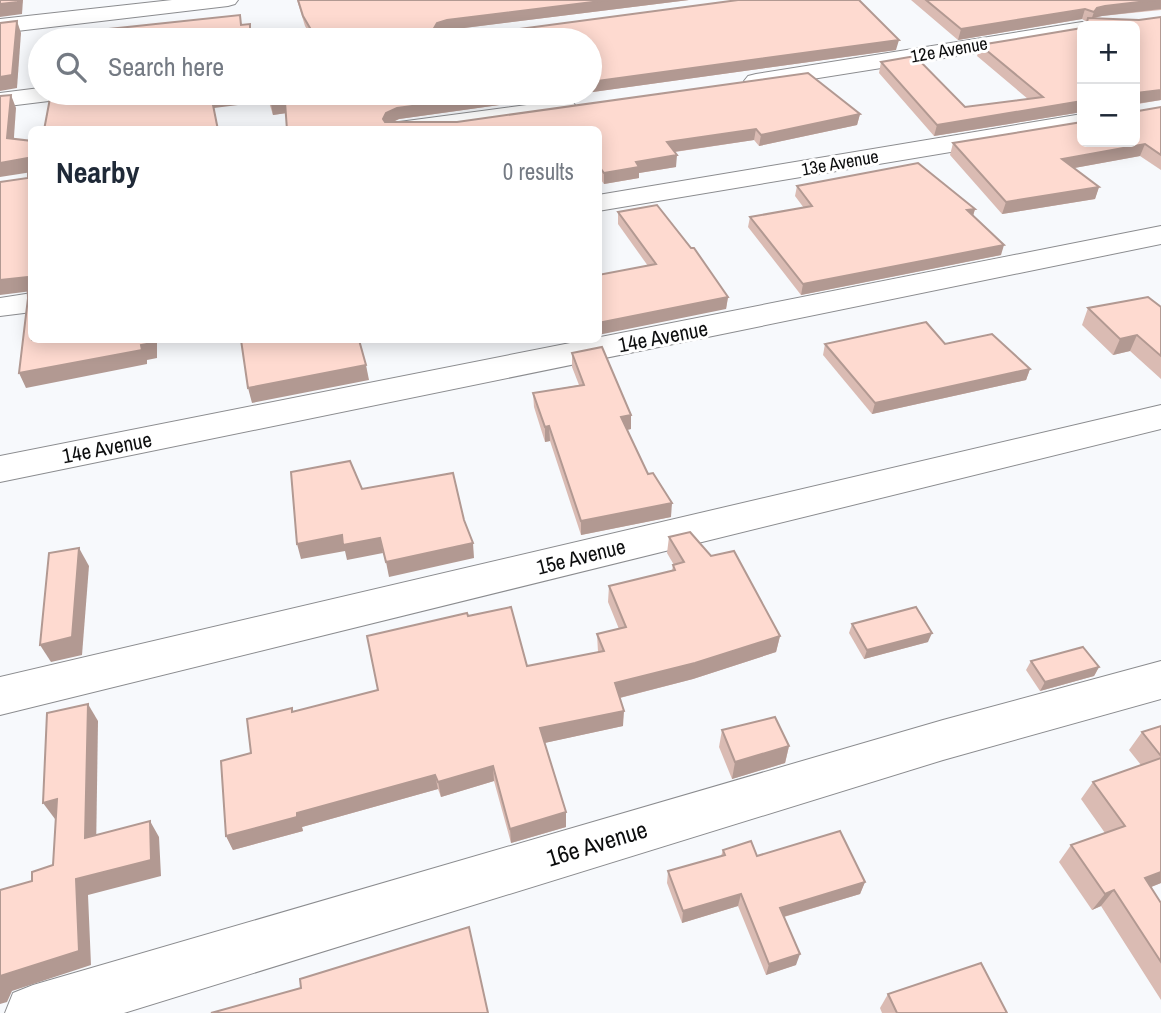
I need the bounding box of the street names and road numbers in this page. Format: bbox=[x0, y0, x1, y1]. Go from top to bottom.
street label: 12e Avenue bbox=[908, 30, 989, 69]
street label: 13e Avenue bbox=[799, 143, 880, 182]
street label: 14e Avenue bbox=[616, 314, 710, 359]
street label: 14e Avenue bbox=[60, 425, 154, 470]
street label: 15e Avenue bbox=[533, 531, 628, 582]
street label: 16e Avenue bbox=[542, 813, 651, 873]

